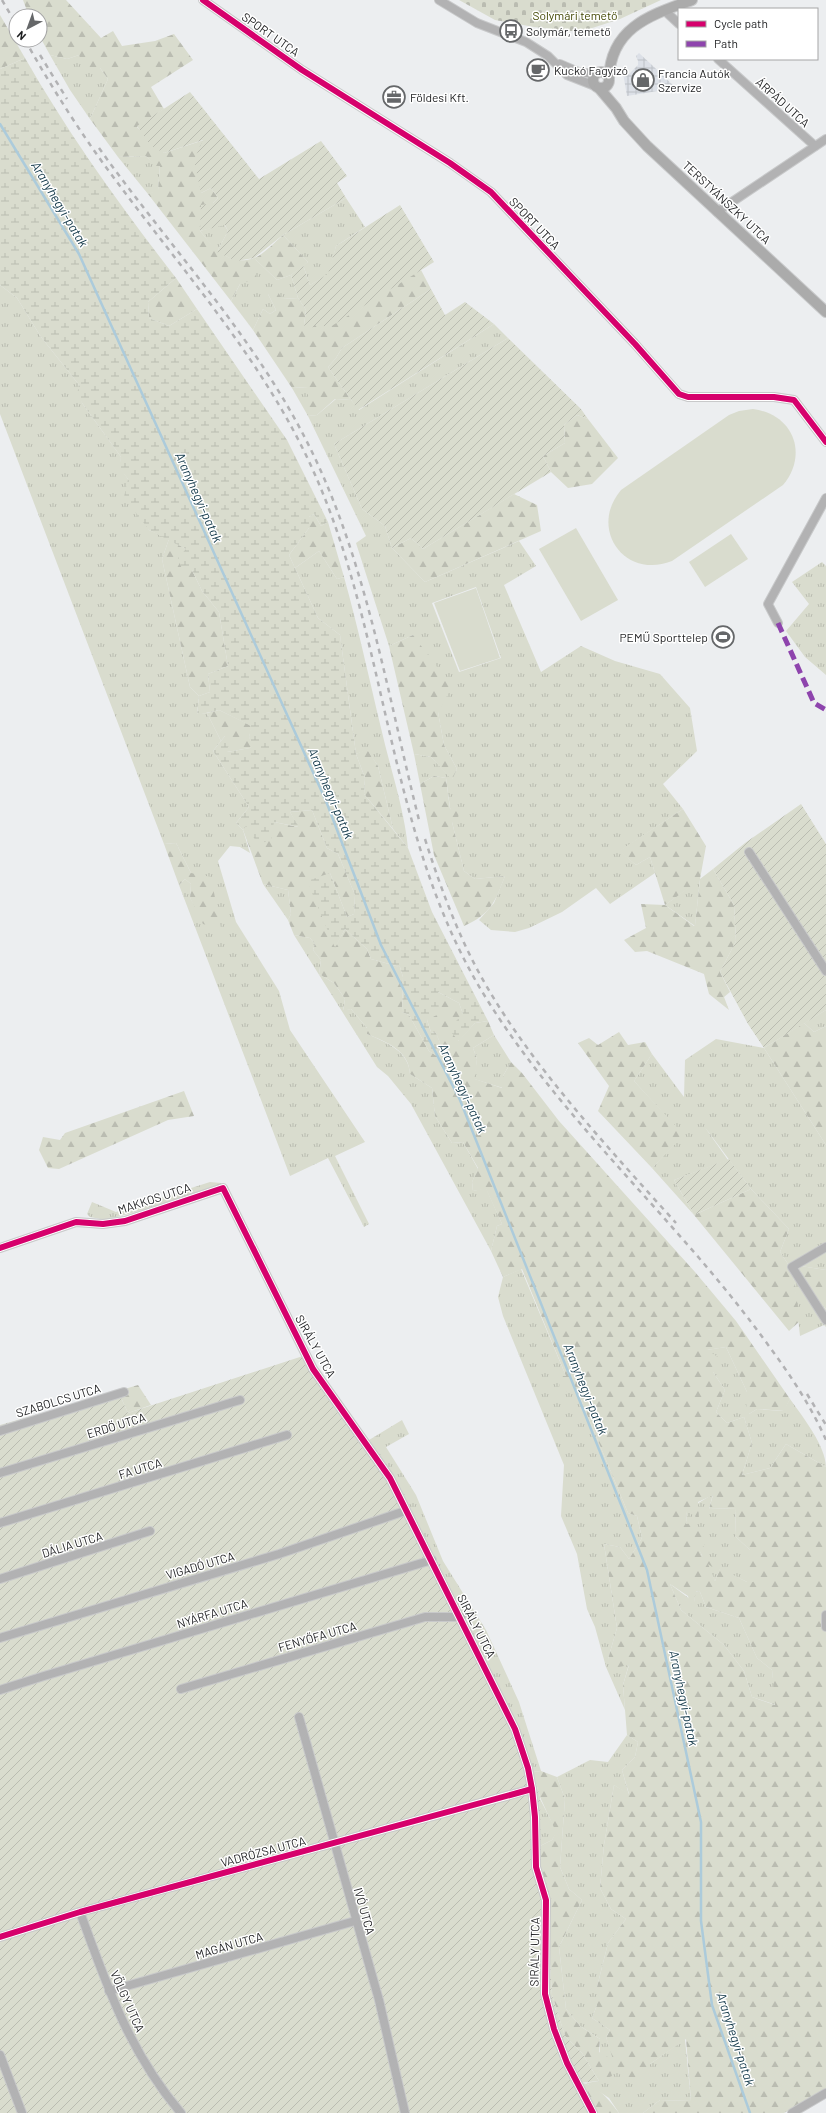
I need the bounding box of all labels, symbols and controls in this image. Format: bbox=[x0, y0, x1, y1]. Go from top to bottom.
north arrow bbox=[8, 8, 48, 48]
park label: Solymári temető bbox=[532, 8, 618, 22]
legend bbox=[678, 8, 818, 60]
street label: SPORT UTCA bbox=[240, 9, 302, 59]
text: Cycle path bbox=[714, 16, 768, 30]
bus stop icon: Solymár, temető bbox=[498, 18, 524, 44]
place label: Solymár, temető bbox=[526, 24, 611, 38]
text: N bbox=[14, 29, 28, 43]
text: Path bbox=[714, 36, 738, 50]
cafe icon: Kuckó Fagyizó bbox=[525, 57, 551, 83]
place label: Kuckó Fagyizó bbox=[554, 63, 628, 77]
place label: Francia Autók Szervize bbox=[658, 66, 730, 94]
shop icon: Francia Autók Szervize bbox=[630, 67, 656, 93]
street label: ÁRPÁD UTCA bbox=[753, 74, 813, 130]
office icon: Földesi Kft. bbox=[381, 84, 407, 110]
place label: Földesi Kft. bbox=[410, 90, 469, 104]
water label: Aranyhegyi-patak bbox=[28, 158, 92, 250]
street label: TERSTYÁNSZKY UTCA bbox=[680, 158, 774, 246]
street label: SPORT UTCA bbox=[507, 194, 563, 252]
water label: Aranyhegyi-patak bbox=[172, 449, 226, 545]
sports icon: PEMŰ Sporttelep bbox=[710, 624, 736, 650]
place label: PEMŰ Sporttelep bbox=[620, 630, 708, 644]
water label: Aranyhegyi-patak bbox=[305, 745, 358, 841]
water label: Aranyhegyi-patak bbox=[435, 1041, 491, 1136]
street label: MAKKOS UTCA bbox=[116, 1180, 192, 1216]
street label: SIRÁLY UTCA bbox=[293, 1312, 339, 1380]
water label: Aranyhegyi-patak bbox=[560, 1341, 612, 1438]
street label: SZABOLCS UTCA bbox=[14, 1380, 102, 1420]
street label: ERDŐ UTCA bbox=[85, 1409, 147, 1441]
street label: FA UTCA bbox=[117, 1455, 163, 1481]
street label: DÁLIA UTCA bbox=[40, 1528, 104, 1560]
street label: VIGADÓ UTCA bbox=[164, 1549, 236, 1581]
street label: SIRÁLY UTCA bbox=[455, 1592, 499, 1660]
street label: NYÁRFA UTCA bbox=[175, 1596, 249, 1630]
street label: FENYŐFA UTCA bbox=[276, 1618, 358, 1654]
water label: Aranyhegyi-patak bbox=[666, 1649, 702, 1748]
street label: VADRÓZSA UTCA bbox=[219, 1833, 307, 1869]
street label: IVÓ UTCA bbox=[352, 1886, 378, 1936]
street label: SIRÁLY UTCA bbox=[526, 1917, 542, 1987]
street label: MAGÁN UTCA bbox=[194, 1929, 264, 1961]
street label: VÖLGY UTCA bbox=[108, 1968, 148, 2034]
water label: Aranyhegyi-patak bbox=[713, 1990, 759, 2088]

